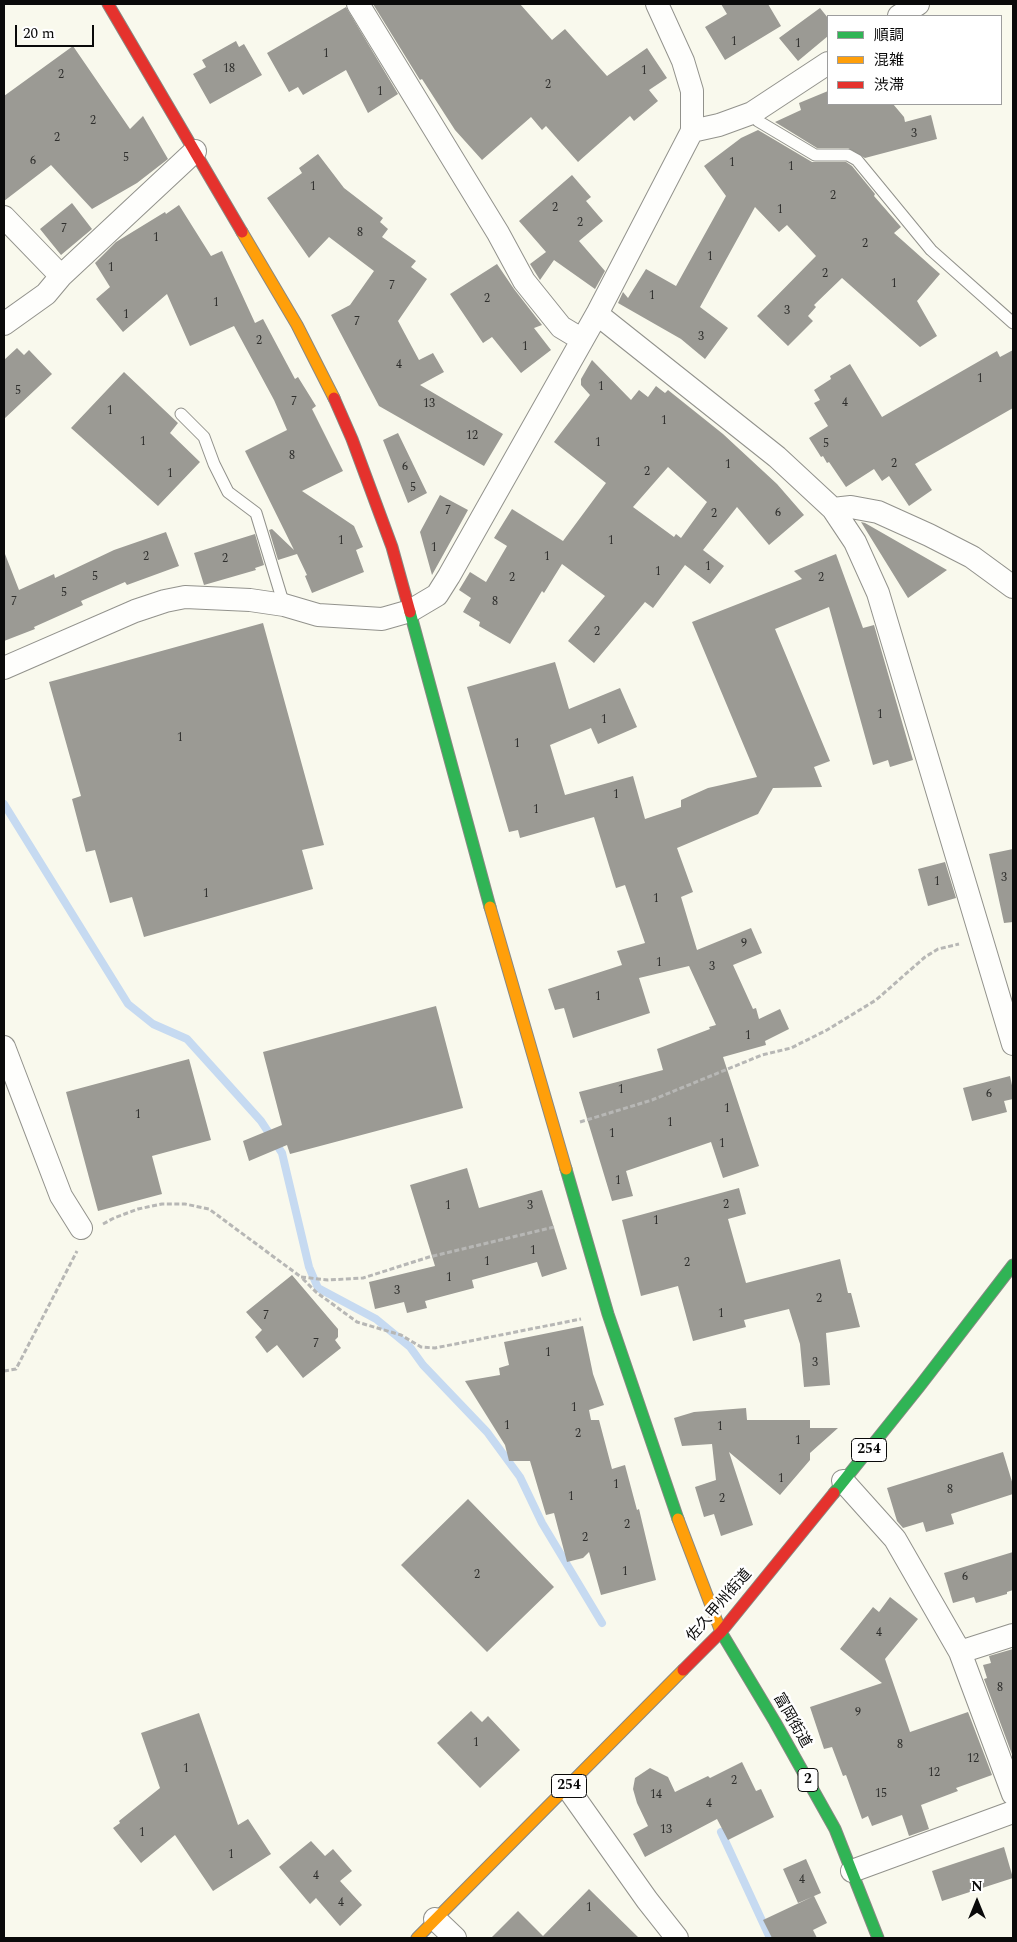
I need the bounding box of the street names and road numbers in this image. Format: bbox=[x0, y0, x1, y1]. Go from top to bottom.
road number: 254 bbox=[852, 1438, 886, 1462]
street label: 佐久甲州街道 bbox=[684, 1566, 756, 1646]
street label: 富岡街道 bbox=[768, 1691, 814, 1751]
road number: 2 bbox=[798, 1768, 818, 1792]
road number: 254 bbox=[552, 1774, 586, 1798]

